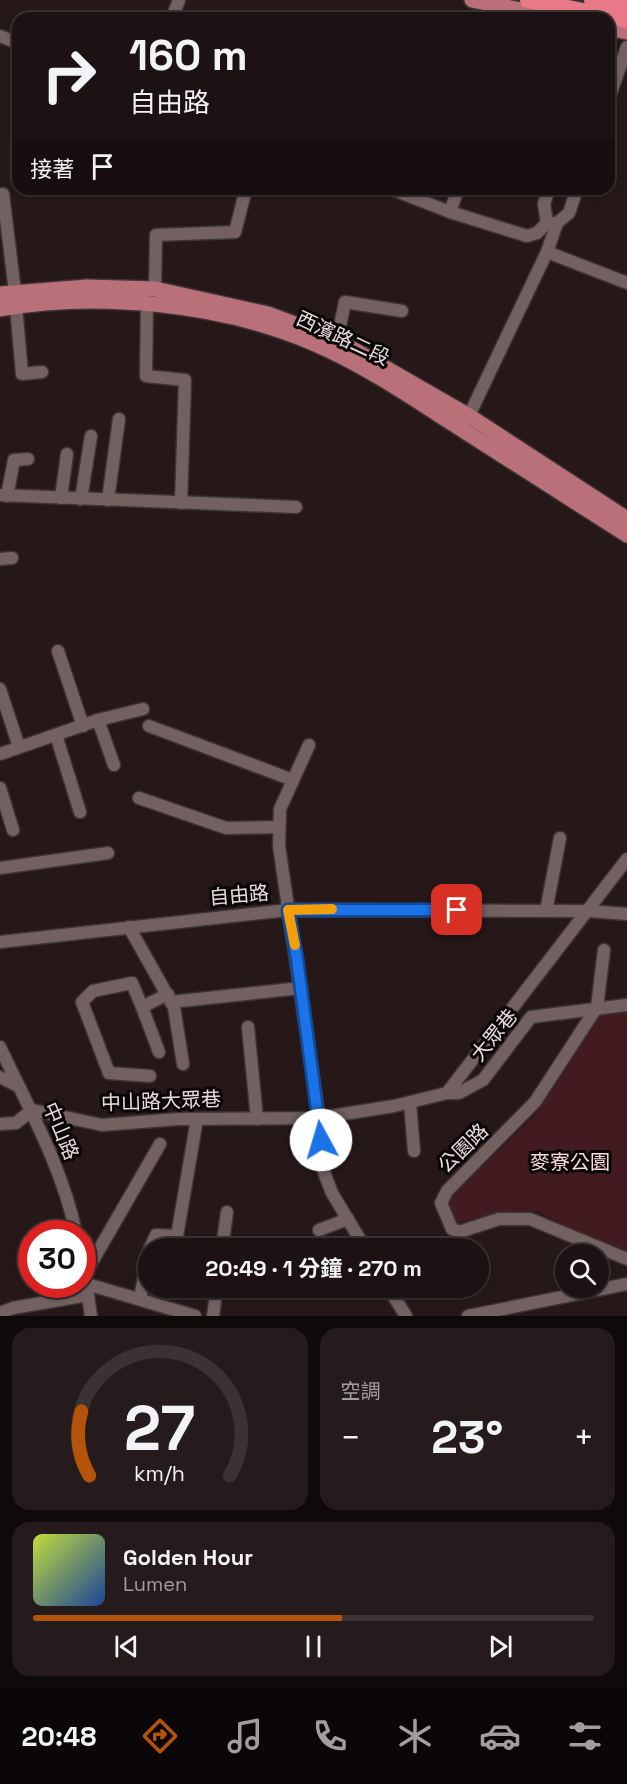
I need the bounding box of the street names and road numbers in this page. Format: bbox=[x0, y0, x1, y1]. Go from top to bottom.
street label: 西濱路二段 bbox=[292, 305, 394, 371]
street label: 自由路 bbox=[208, 879, 270, 911]
street label: 大眾巷 bbox=[465, 1004, 523, 1066]
street label: 中山路大眾巷 bbox=[101, 1086, 221, 1116]
street label: 中山路 bbox=[37, 1098, 85, 1164]
street label: 公園路 bbox=[432, 1118, 494, 1178]

